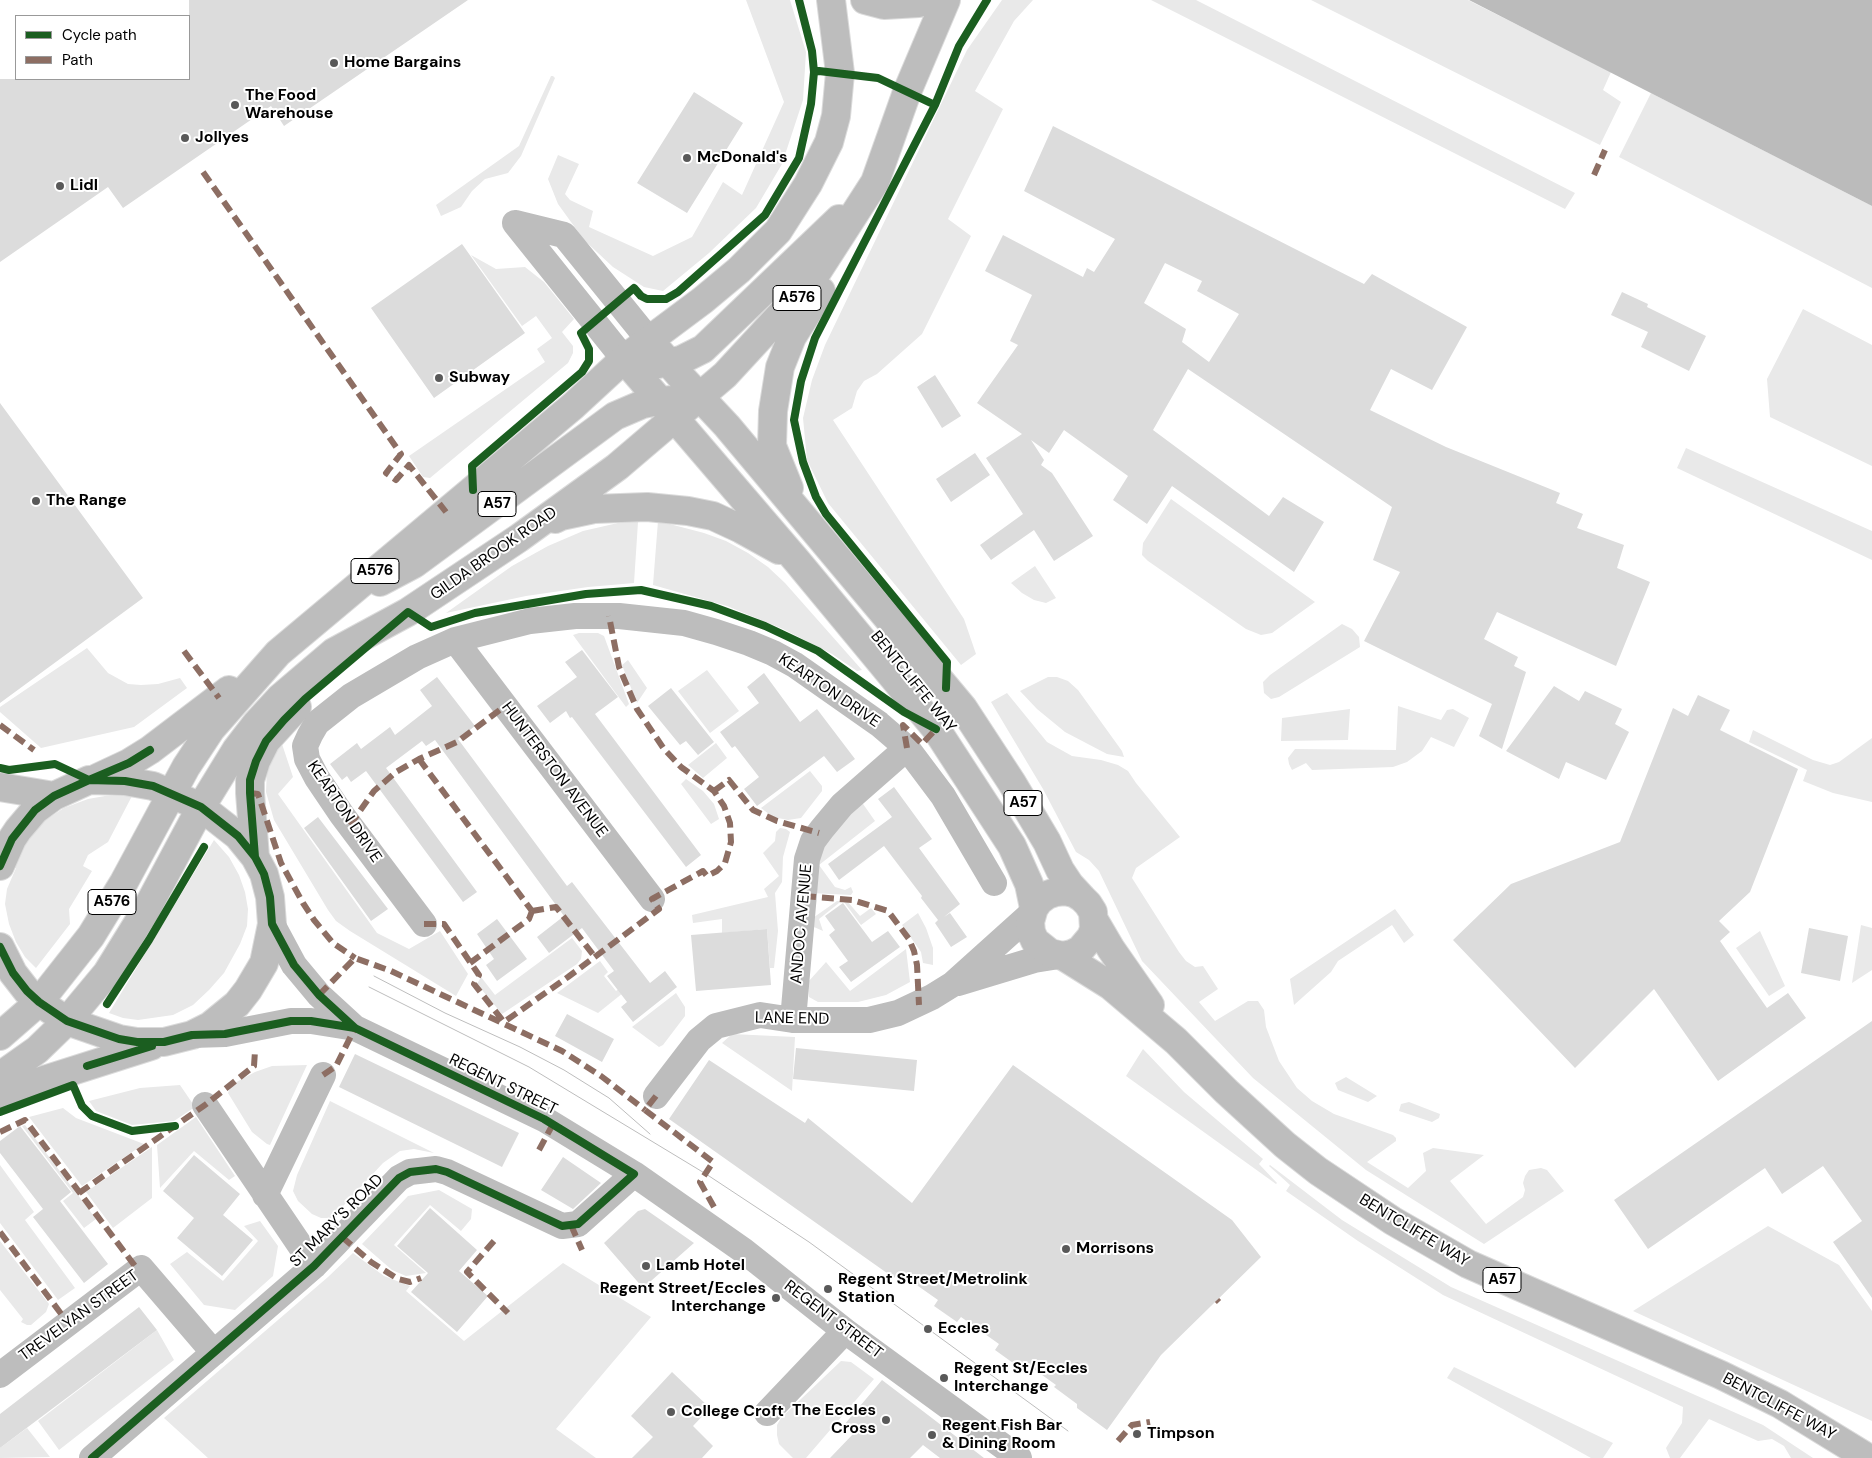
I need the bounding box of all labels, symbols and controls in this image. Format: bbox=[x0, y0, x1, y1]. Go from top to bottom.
legend bbox=[15, 15, 190, 80]
text: Cycle path bbox=[62, 25, 137, 45]
text: Path bbox=[62, 50, 93, 70]
place label: Home Bargains bbox=[344, 53, 461, 73]
marker: Home Bargains bbox=[328, 57, 340, 69]
place label: The Food Warehouse bbox=[245, 86, 333, 124]
marker: The Food Warehouse bbox=[229, 99, 241, 111]
place label: Jollyes bbox=[195, 128, 249, 148]
marker: Jollyes bbox=[179, 132, 191, 144]
place label: McDonald's bbox=[697, 148, 788, 168]
marker: McDonald's bbox=[681, 152, 693, 164]
place label: Lidl bbox=[70, 176, 98, 196]
marker: Lidl bbox=[54, 180, 66, 192]
road number: A576 bbox=[773, 286, 821, 310]
place label: Subway bbox=[449, 368, 510, 388]
marker: Subway bbox=[433, 372, 445, 384]
place label: The Range bbox=[46, 491, 127, 511]
road number: A57 bbox=[478, 492, 516, 516]
marker: The Range bbox=[30, 495, 42, 507]
street label: GILDA BROOK ROAD bbox=[427, 503, 561, 605]
road number: A576 bbox=[351, 558, 399, 584]
street label: BENTCLIFFE WAY bbox=[866, 627, 960, 737]
street label: KEARTON DRIVE bbox=[774, 650, 884, 732]
street label: HUNTERSTON AVENUE bbox=[497, 699, 611, 841]
street label: KEARTON DRIVE bbox=[303, 757, 385, 867]
road number: A57 bbox=[1004, 790, 1042, 816]
street label: ANDOC AVENUE bbox=[787, 863, 817, 985]
road number: A576 bbox=[88, 890, 136, 914]
street label: LANE END bbox=[755, 1009, 829, 1029]
street label: REGENT STREET bbox=[446, 1050, 560, 1120]
street label: ST MARY'S ROAD bbox=[286, 1170, 388, 1272]
street label: BENTCLIFFE WAY bbox=[1355, 1191, 1473, 1271]
place label: Morrisons bbox=[1076, 1239, 1154, 1259]
marker: Morrisons bbox=[1060, 1243, 1072, 1255]
place label: Lamb Hotel bbox=[656, 1256, 745, 1276]
marker: Lamb Hotel bbox=[640, 1260, 652, 1272]
street label: TREVELYAN STREET bbox=[16, 1266, 142, 1366]
road number: A57 bbox=[1483, 1268, 1521, 1292]
place label: Regent Street/Metrolink Station bbox=[838, 1270, 1028, 1308]
street label: REGENT STREET bbox=[780, 1277, 886, 1363]
place label: Regent Street/Eccles Interchange bbox=[600, 1279, 766, 1317]
marker: Regent Street/Metrolink Station bbox=[822, 1283, 834, 1295]
marker: Regent Street/Eccles Interchange bbox=[770, 1292, 782, 1304]
place label: Eccles bbox=[938, 1319, 989, 1339]
marker: Eccles bbox=[922, 1323, 934, 1335]
place label: Regent St/Eccles Interchange bbox=[954, 1359, 1088, 1397]
street label: BENTCLIFFE WAY bbox=[1719, 1369, 1839, 1445]
marker: Regent St/Eccles Interchange bbox=[938, 1372, 950, 1384]
place label: The Eccles Cross bbox=[792, 1401, 876, 1439]
place label: College Croft bbox=[681, 1402, 784, 1422]
marker: College Croft bbox=[665, 1406, 677, 1418]
marker: The Eccles Cross bbox=[880, 1414, 892, 1426]
place label: Regent Fish Bar & Dining Room bbox=[942, 1416, 1062, 1454]
place label: Timpson bbox=[1147, 1424, 1215, 1444]
marker: Timpson bbox=[1131, 1428, 1143, 1440]
marker: Regent Fish Bar & Dining Room bbox=[926, 1429, 938, 1441]

